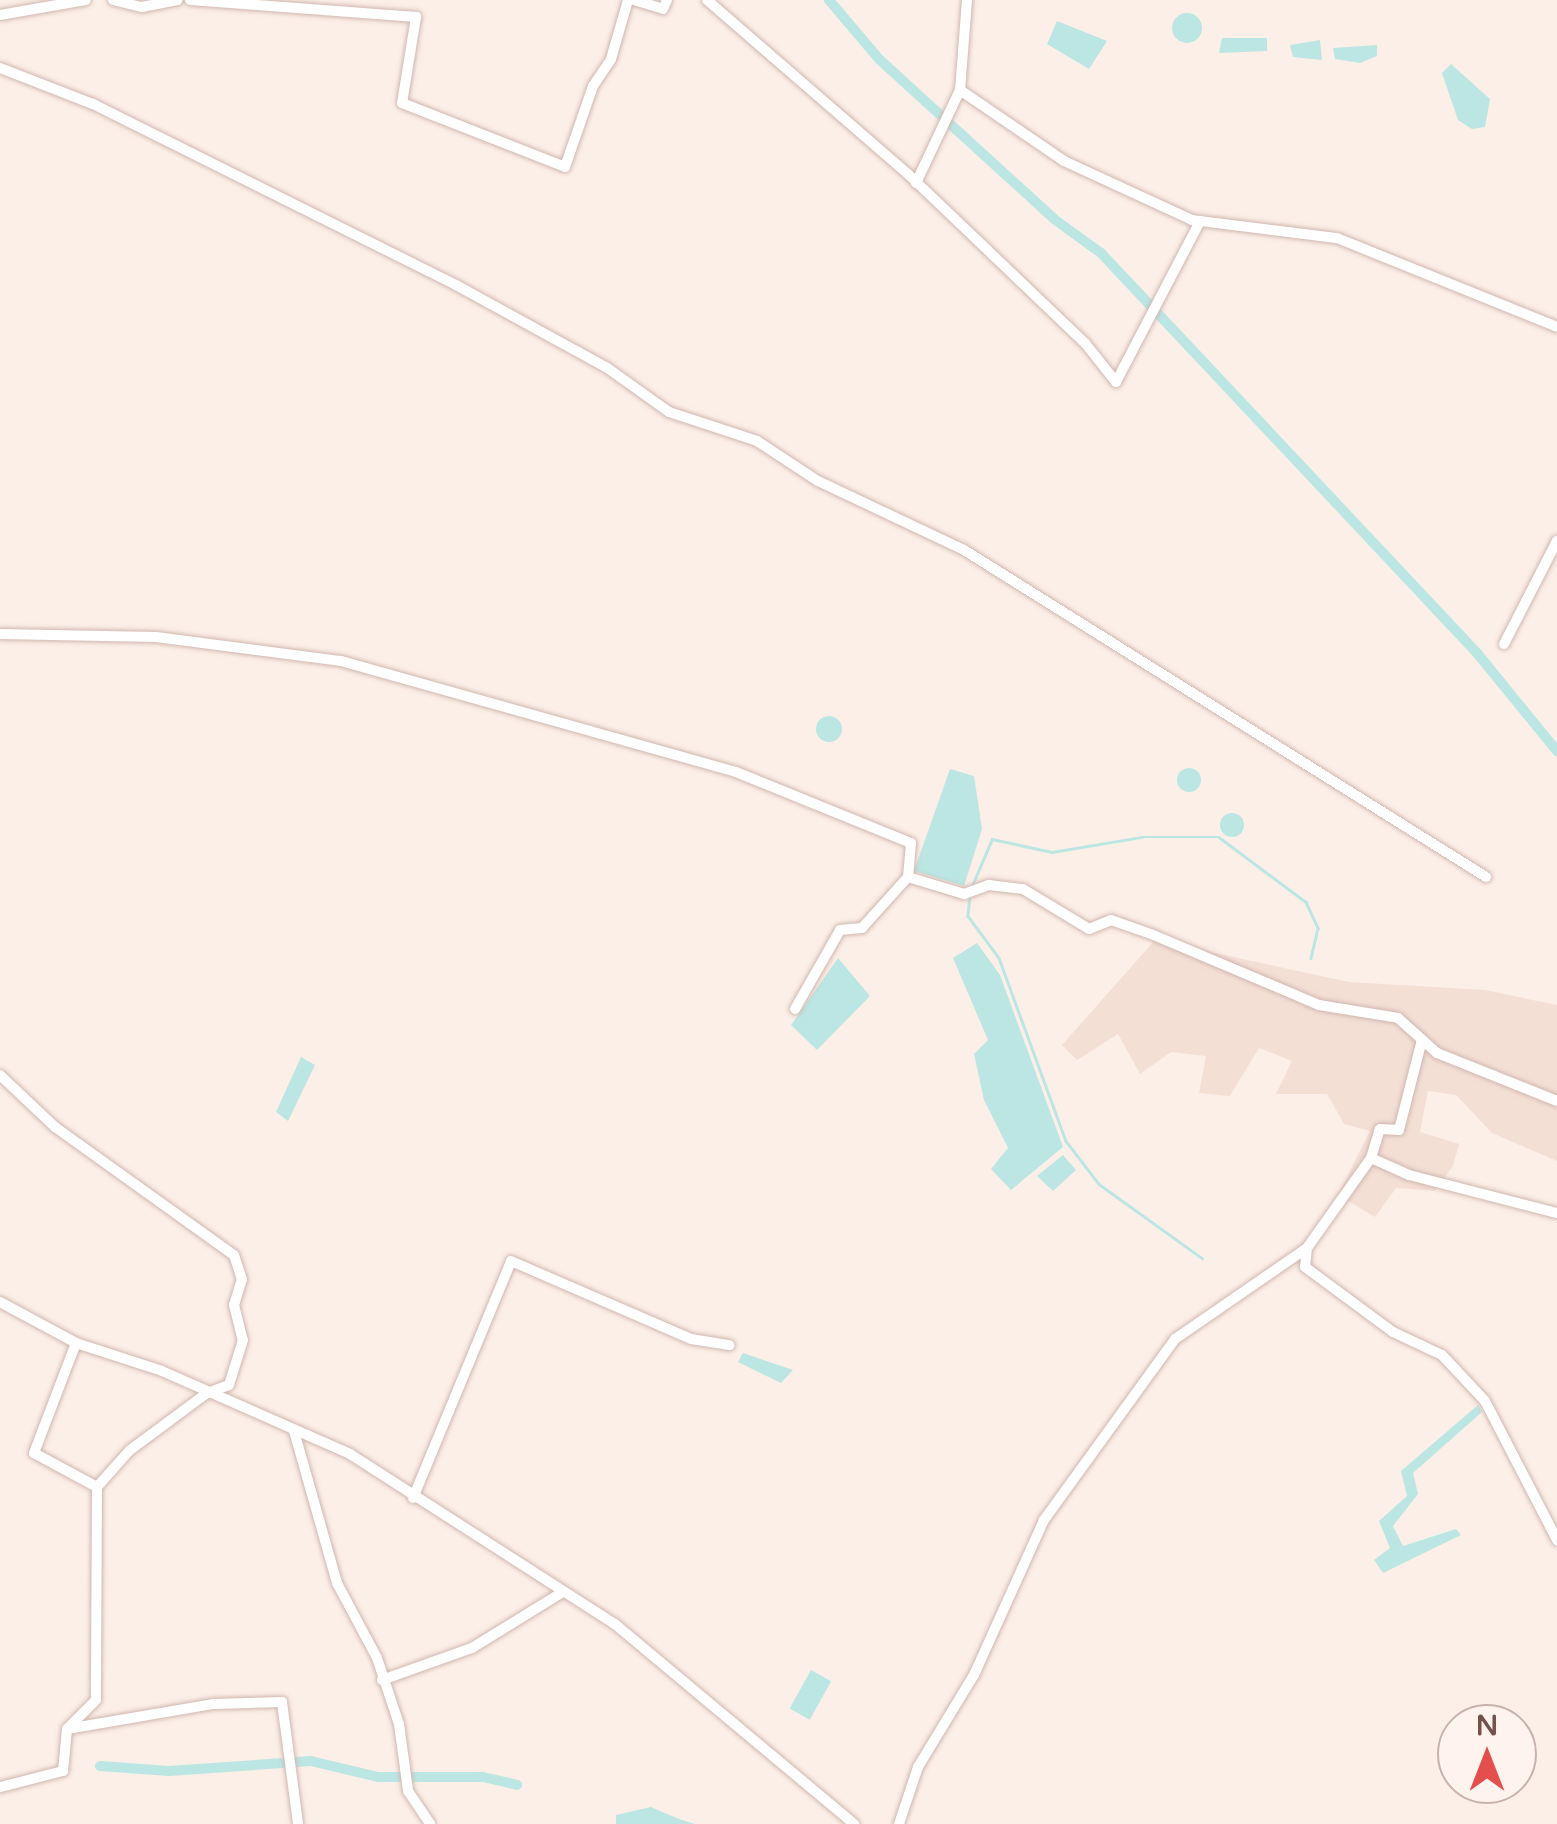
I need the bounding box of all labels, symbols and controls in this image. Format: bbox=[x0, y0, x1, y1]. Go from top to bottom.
north arrow bbox=[1437, 1704, 1537, 1804]
text: N bbox=[1476, 1709, 1498, 1743]

